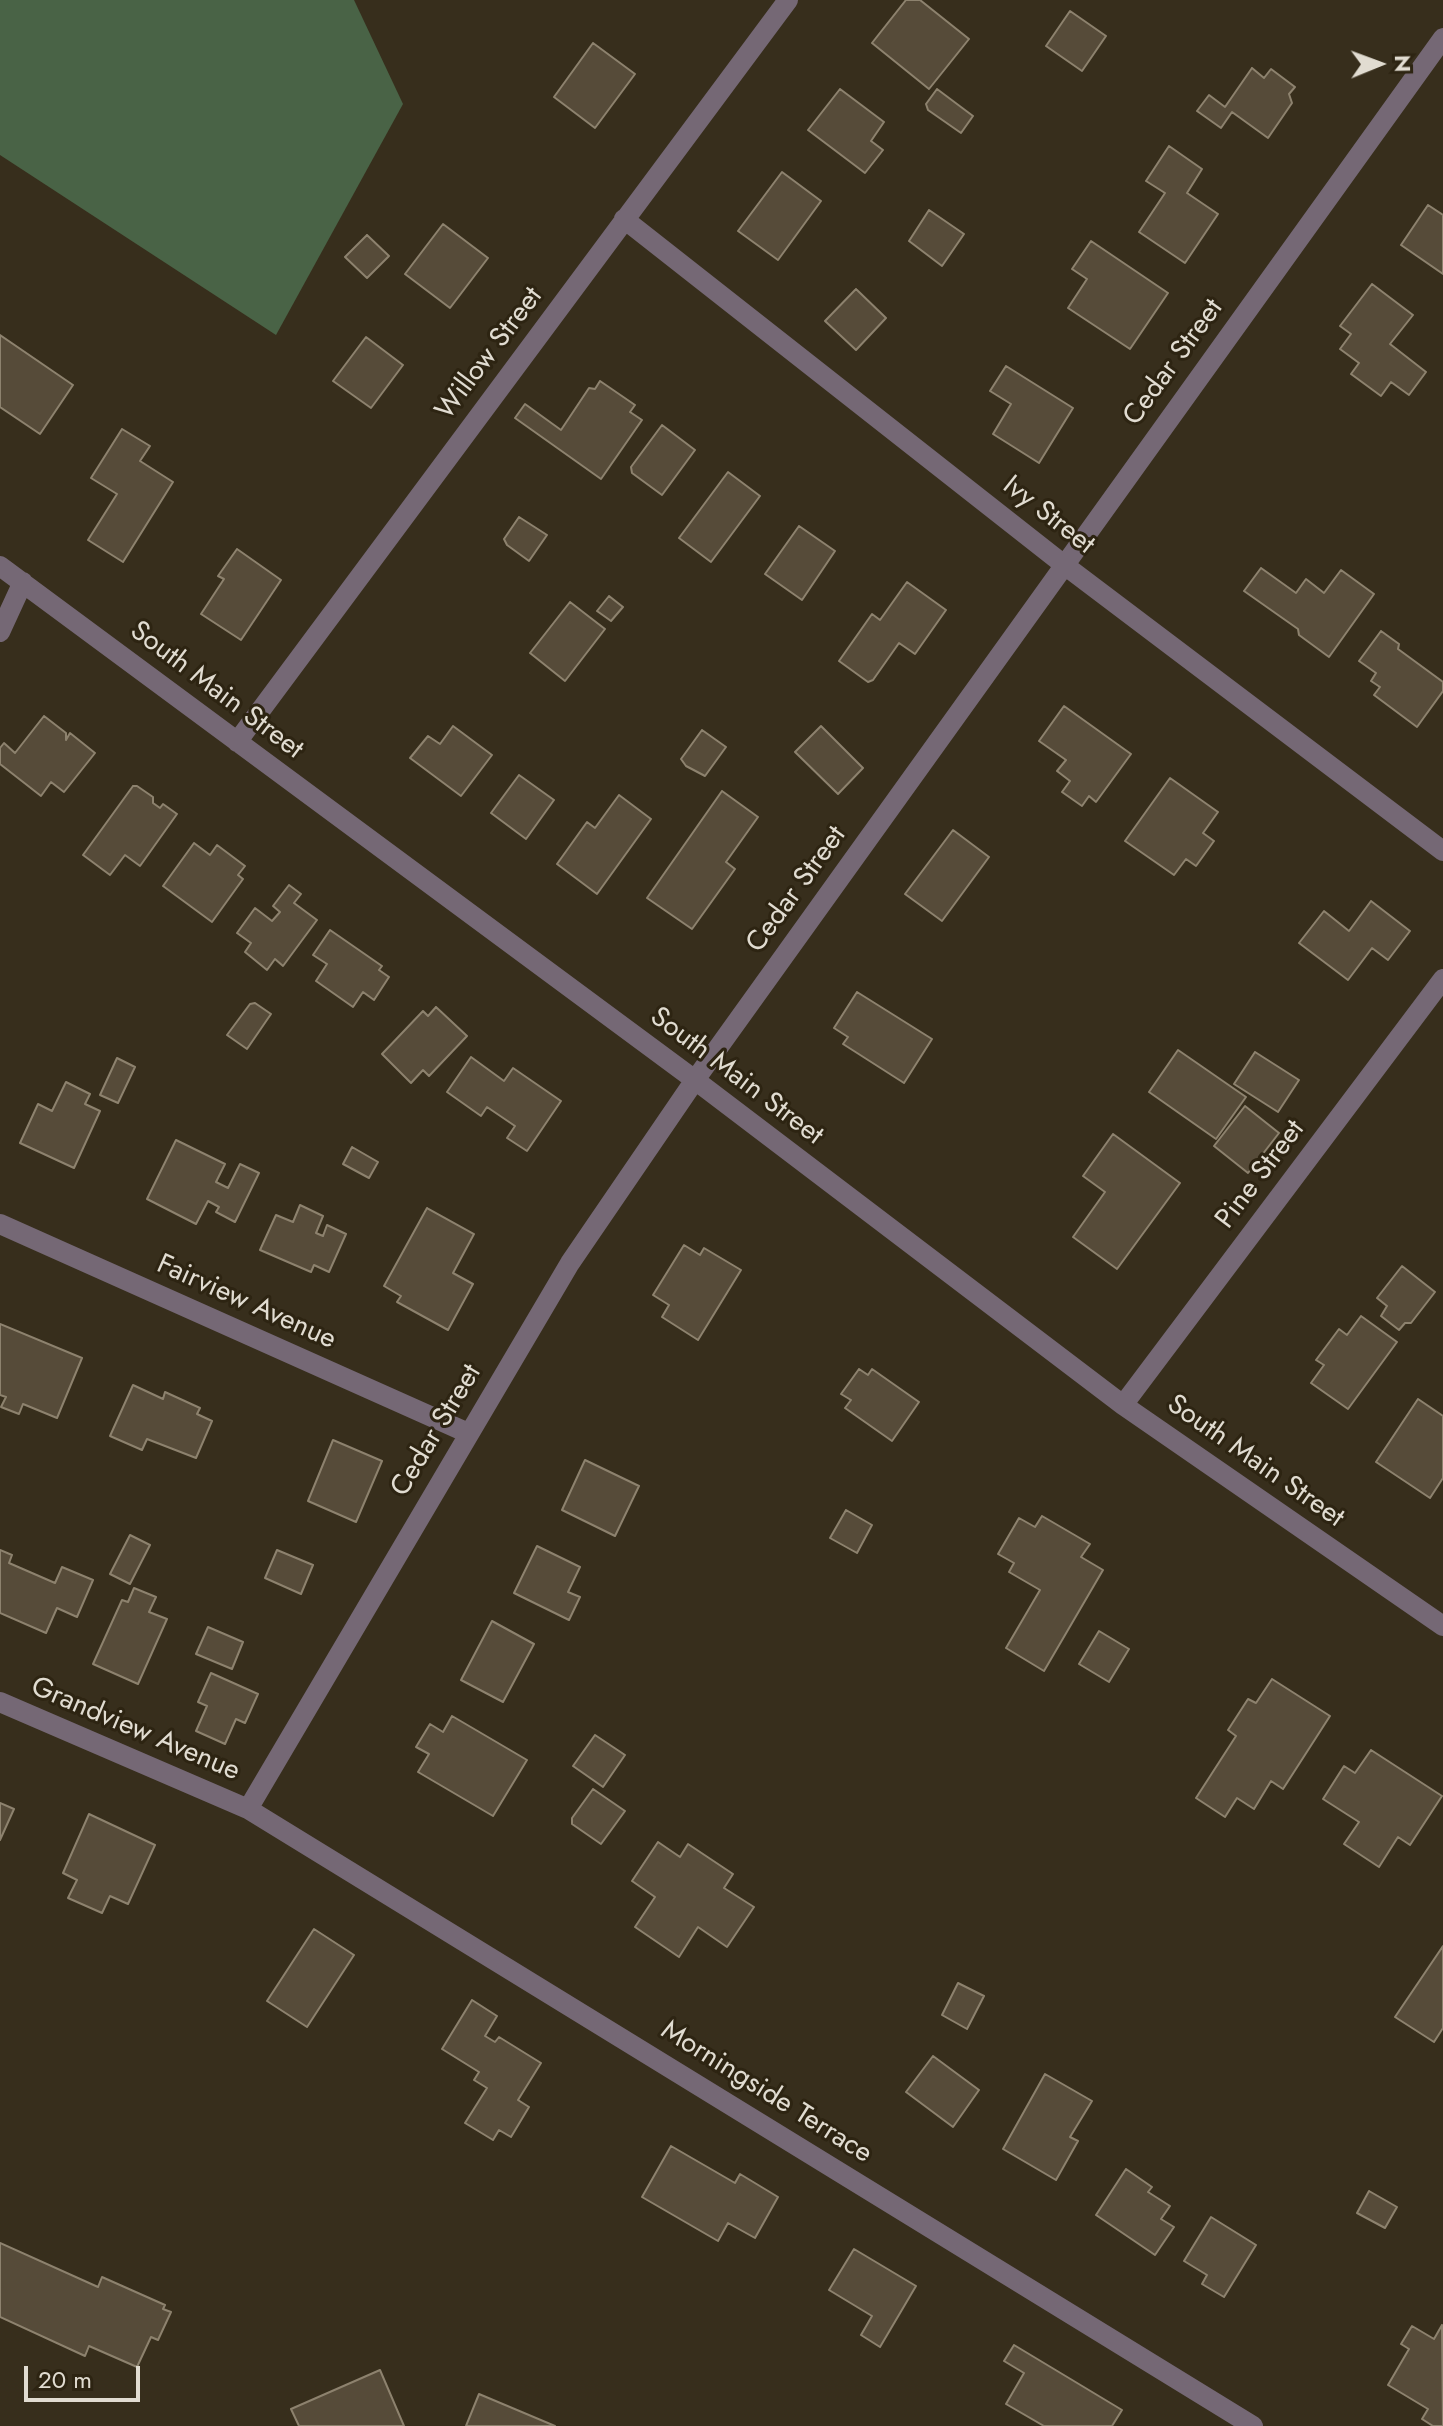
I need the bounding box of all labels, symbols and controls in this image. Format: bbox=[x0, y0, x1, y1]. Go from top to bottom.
north arrow bbox=[1339, 24, 1419, 104]
text: N bbox=[1387, 55, 1419, 73]
street label: Willow Street bbox=[429, 281, 551, 427]
street label: Cedar Street bbox=[1117, 293, 1231, 433]
street label: Ivy Street bbox=[995, 470, 1101, 562]
street label: South Main Street bbox=[123, 615, 309, 767]
street label: Cedar Street bbox=[740, 820, 854, 960]
street label: South Main Street bbox=[643, 1001, 829, 1153]
street label: Pine Street bbox=[1209, 1114, 1313, 1236]
street label: Fairview Avenue bbox=[151, 1248, 341, 1358]
street label: Cedar Street bbox=[385, 1359, 489, 1503]
street label: South Main Street bbox=[1160, 1388, 1350, 1536]
street label: Grandview Avenue bbox=[25, 1671, 245, 1789]
street label: Morningside Terrace bbox=[654, 2014, 878, 2172]
scale bar bbox=[28, 2350, 144, 2400]
text: 20 m bbox=[38, 2362, 92, 2397]

